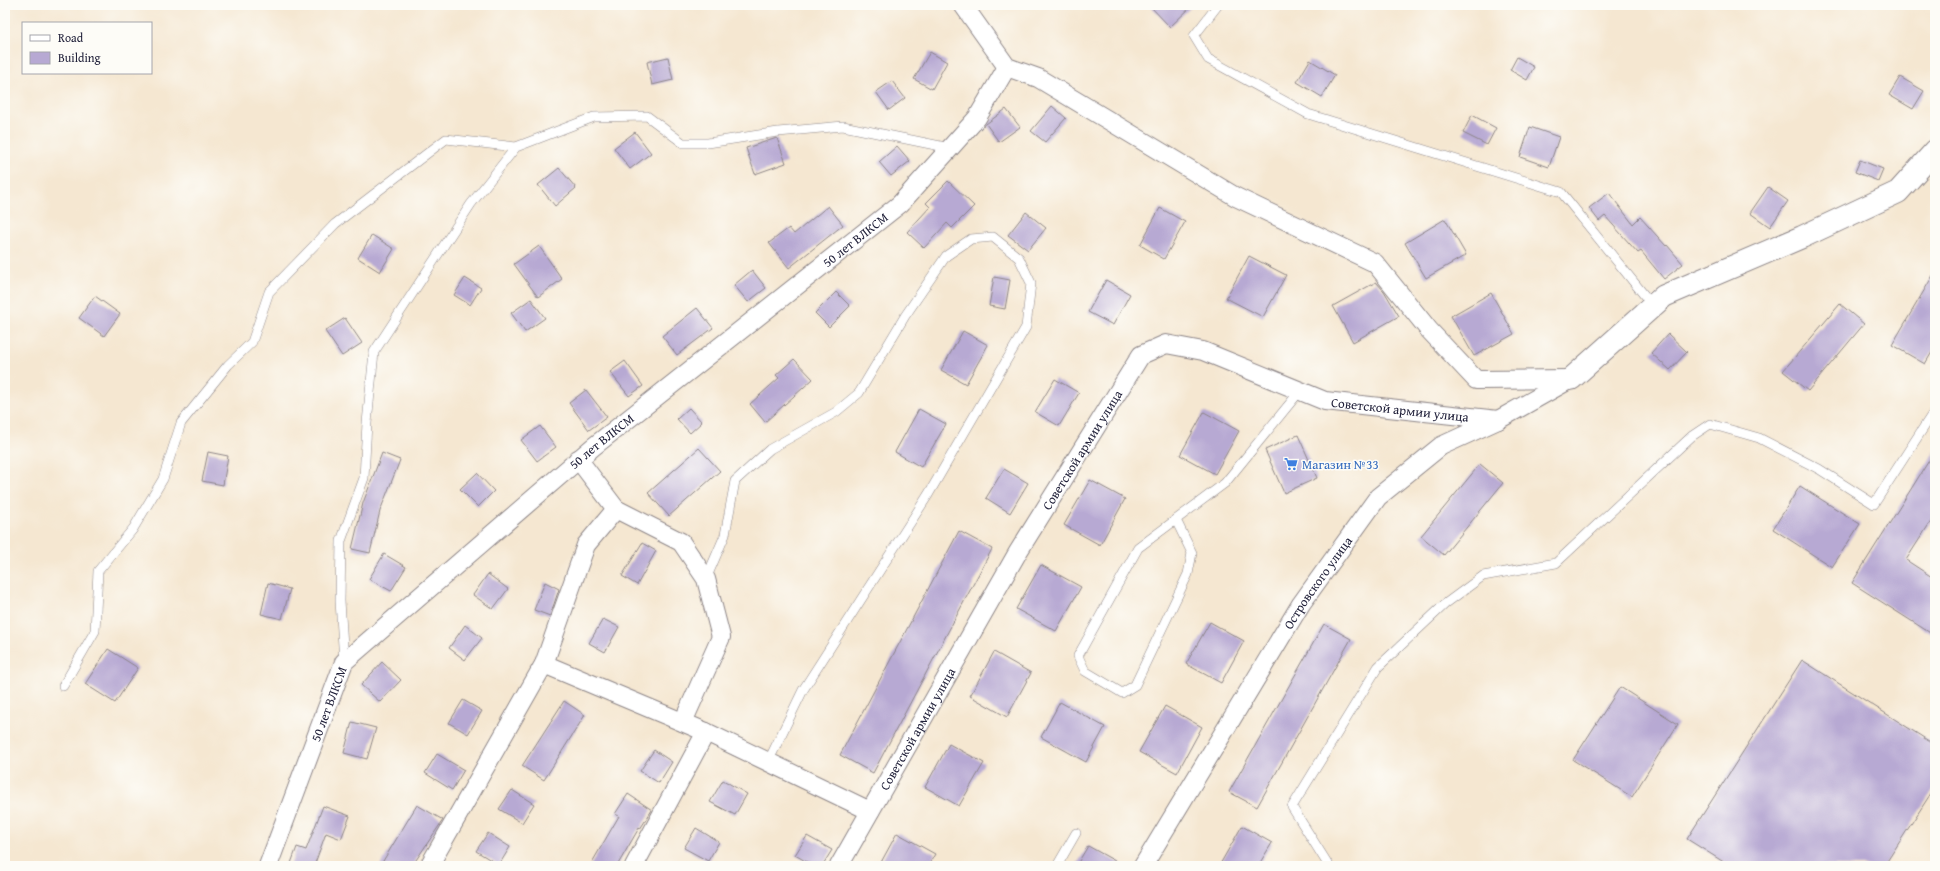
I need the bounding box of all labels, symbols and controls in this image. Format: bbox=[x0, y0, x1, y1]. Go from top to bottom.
legend bbox=[22, 22, 152, 74]
text: Road bbox=[58, 29, 84, 46]
text: Building bbox=[58, 49, 101, 66]
street label: 50 лет ВЛКСМ bbox=[818, 208, 892, 271]
street label: Советской армии улица bbox=[1037, 385, 1127, 513]
street label: Советской армии улица bbox=[1330, 392, 1471, 426]
street label: 50 лет ВЛКСМ bbox=[565, 409, 638, 473]
place label: Магазин №33 bbox=[1302, 455, 1379, 474]
supermarket icon: Магазин №33 bbox=[1283, 456, 1299, 472]
street label: Островского улица bbox=[1279, 531, 1357, 633]
street label: Советской армии улица bbox=[875, 663, 960, 794]
street label: 50 лет ВЛКСМ bbox=[306, 664, 351, 744]

